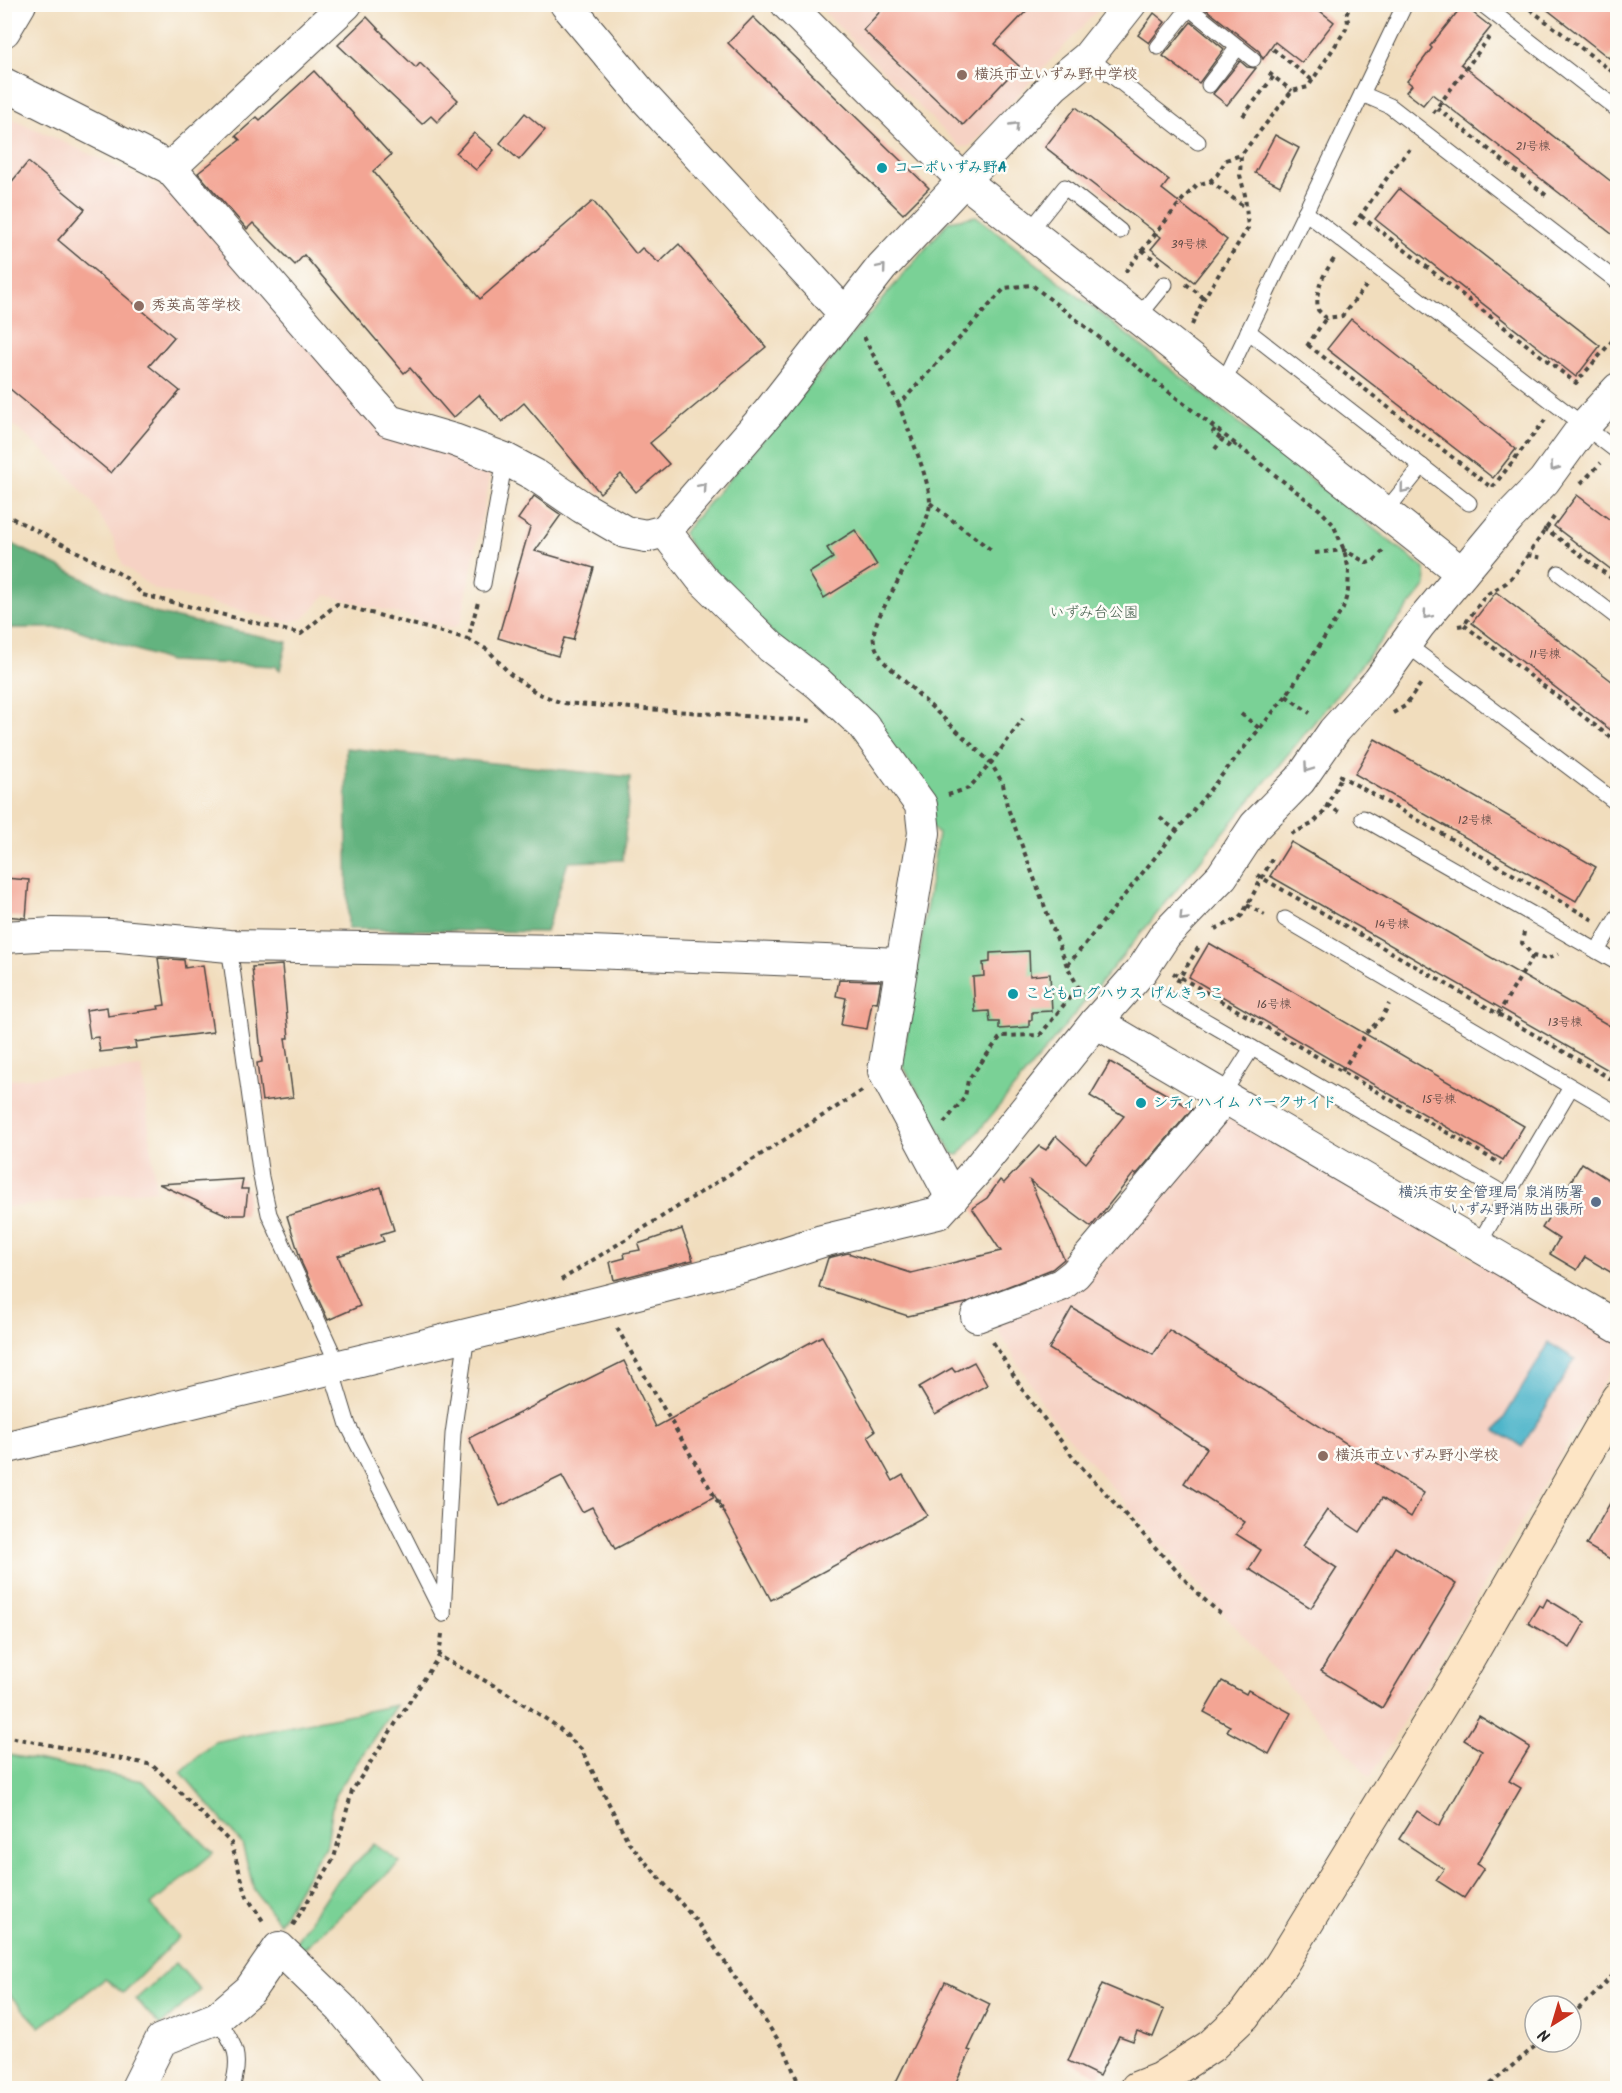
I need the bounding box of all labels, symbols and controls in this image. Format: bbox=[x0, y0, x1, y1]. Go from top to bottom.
place label: 横浜市立いずみ野中学校 bbox=[974, 63, 1138, 87]
marker: 横浜市立いずみ野中学校 bbox=[955, 68, 969, 82]
one-way arrow bbox=[1008, 122, 1019, 132]
house number: 21号棟 bbox=[1516, 137, 1550, 156]
place label: コーポいずみ野A bbox=[894, 156, 1007, 180]
marker: コーポいずみ野A bbox=[875, 161, 889, 175]
house number: 39号棟 bbox=[1171, 235, 1207, 254]
one-way arrow bbox=[874, 264, 885, 275]
place label: 秀英高等学校 bbox=[151, 294, 241, 318]
marker: 秀英高等学校 bbox=[132, 299, 146, 313]
one-way arrow bbox=[1550, 460, 1561, 471]
one-way arrow bbox=[1400, 482, 1411, 493]
one-way arrow bbox=[696, 484, 707, 494]
park label: いずみ台公園 bbox=[1050, 601, 1138, 625]
one-way arrow bbox=[1424, 608, 1435, 619]
house number: 11号棟 bbox=[1529, 645, 1561, 664]
one-way arrow bbox=[1304, 762, 1315, 773]
house number: 12号棟 bbox=[1458, 811, 1492, 830]
one-way arrow bbox=[1179, 909, 1190, 920]
house number: 14号棟 bbox=[1375, 915, 1409, 934]
place label: こどもログハウス げんきっこ bbox=[1025, 982, 1224, 1006]
marker: こどもログハウス げんきっこ bbox=[1006, 987, 1020, 1001]
house number: 16号棟 bbox=[1257, 995, 1291, 1014]
house number: 13号棟 bbox=[1548, 1013, 1582, 1032]
house number: 15号棟 bbox=[1422, 1090, 1456, 1109]
place label: シティハイム パークサイド bbox=[1153, 1091, 1336, 1115]
marker: シティハイム パークサイド bbox=[1134, 1096, 1148, 1110]
place label: 横浜市安全管理局 泉消防署 いずみ野消防出張所 bbox=[1398, 1181, 1584, 1222]
marker: 横浜市安全管理局 泉消防署 いずみ野消防出張所 bbox=[1589, 1195, 1603, 1209]
place label: 横浜市立いずみ野小学校 bbox=[1335, 1444, 1499, 1468]
marker: 横浜市立いずみ野小学校 bbox=[1316, 1449, 1330, 1463]
north arrow bbox=[1523, 1994, 1583, 2054]
text: N bbox=[1533, 2022, 1556, 2048]

